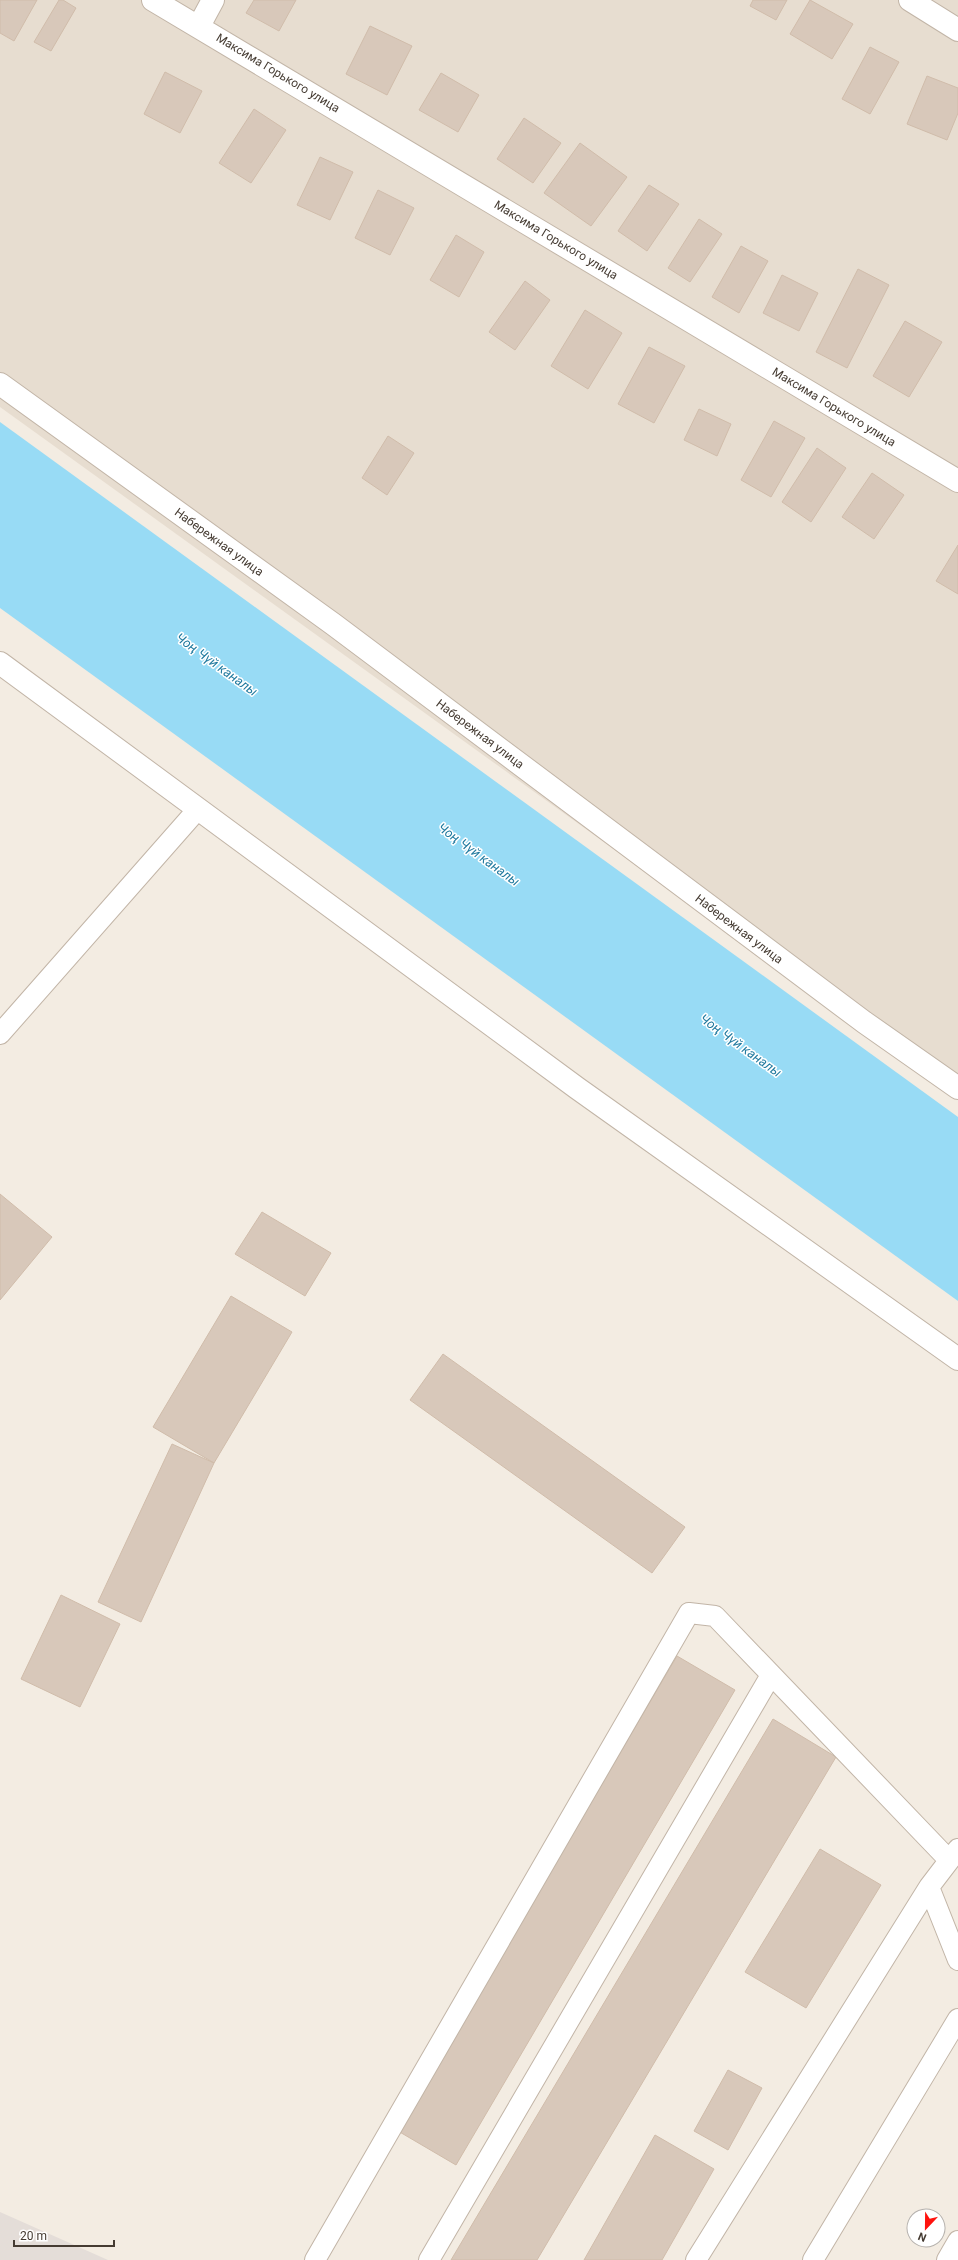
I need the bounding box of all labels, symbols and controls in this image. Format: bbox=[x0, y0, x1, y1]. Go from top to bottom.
street label: Максима Горького улица bbox=[214, 31, 342, 115]
street label: Максима Горького улица bbox=[492, 198, 620, 282]
street label: Максима Горького улица bbox=[770, 365, 898, 449]
street label: Набережная улица bbox=[172, 505, 266, 579]
water label: Чоң Чүй каналы bbox=[173, 630, 261, 699]
street label: Набережная улица bbox=[433, 696, 527, 772]
water label: Чоң Чүй каналы bbox=[435, 820, 523, 889]
street label: Набережная улица bbox=[692, 891, 786, 967]
water label: Чоң Чүй каналы bbox=[697, 1011, 785, 1080]
north arrow bbox=[906, 2208, 946, 2248]
scale bar bbox=[14, 2222, 114, 2248]
text: 20 m bbox=[20, 2229, 47, 2243]
text: N bbox=[916, 2229, 928, 2244]

